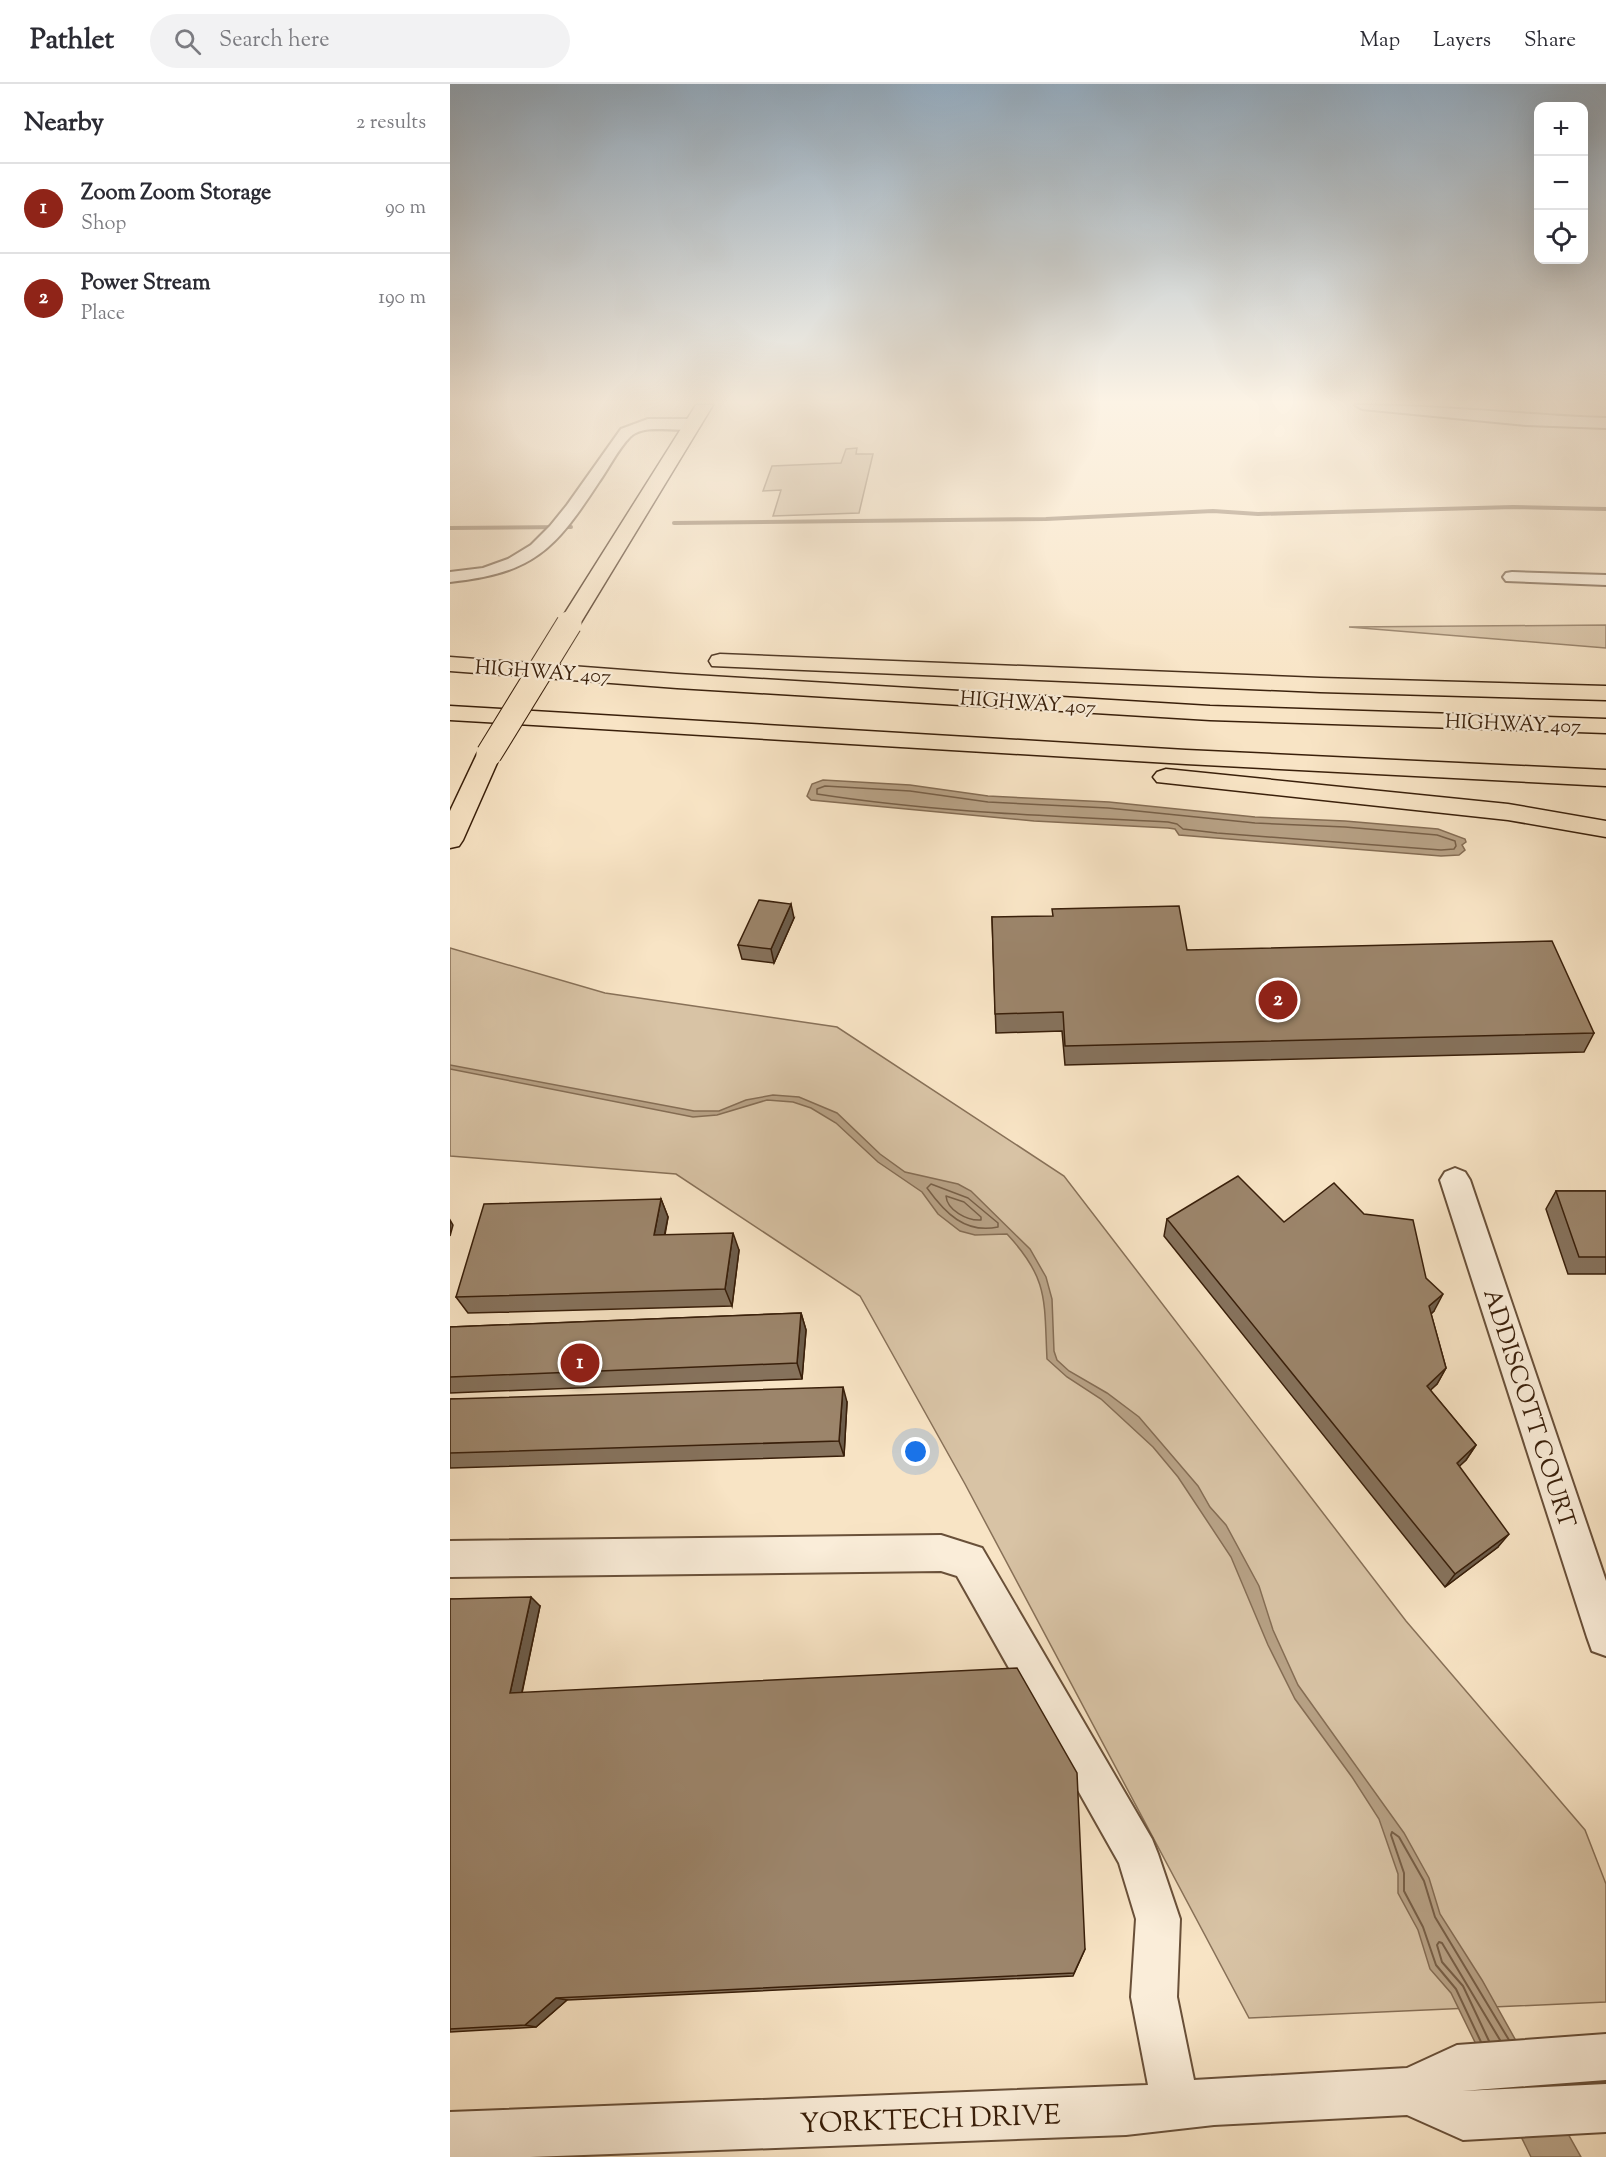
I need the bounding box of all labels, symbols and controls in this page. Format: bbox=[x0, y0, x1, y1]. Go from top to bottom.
search box bbox=[150, 14, 570, 68]
text: Pathlet bbox=[30, 21, 114, 61]
icon: search bbox=[171, 25, 204, 58]
text: Search here bbox=[219, 25, 329, 57]
text: Map bbox=[1360, 26, 1400, 56]
text: Layers bbox=[1433, 26, 1491, 56]
text: Share bbox=[1524, 26, 1576, 56]
map controls bbox=[1534, 102, 1588, 264]
button: + bbox=[1534, 102, 1588, 156]
text: Nearby bbox=[24, 105, 104, 142]
text: 2 results bbox=[356, 109, 426, 138]
button: − bbox=[1534, 156, 1588, 210]
text: Zoom Zoom Storage bbox=[81, 178, 271, 210]
text: 1 bbox=[40, 194, 47, 223]
text: 90 m bbox=[385, 194, 426, 223]
text: Shop bbox=[81, 210, 126, 239]
button: locate bbox=[1534, 210, 1588, 264]
text: Power Stream bbox=[81, 268, 210, 300]
text: 2 bbox=[39, 284, 48, 313]
text: 190 m bbox=[378, 284, 426, 313]
text: Place bbox=[81, 300, 125, 329]
street label: HIGHWAY 407 bbox=[474, 654, 612, 693]
street label: HIGHWAY 407 bbox=[959, 685, 1097, 724]
street label: HIGHWAY 407 bbox=[1444, 709, 1582, 742]
pin: 2 bbox=[1258, 978, 1298, 1022]
street label: ADDISCOTT COURT bbox=[1473, 1285, 1583, 1533]
pin: 1 bbox=[560, 1340, 600, 1386]
your location bbox=[901, 1437, 930, 1466]
street label: YORKTECH DRIVE bbox=[799, 2096, 1061, 2146]

